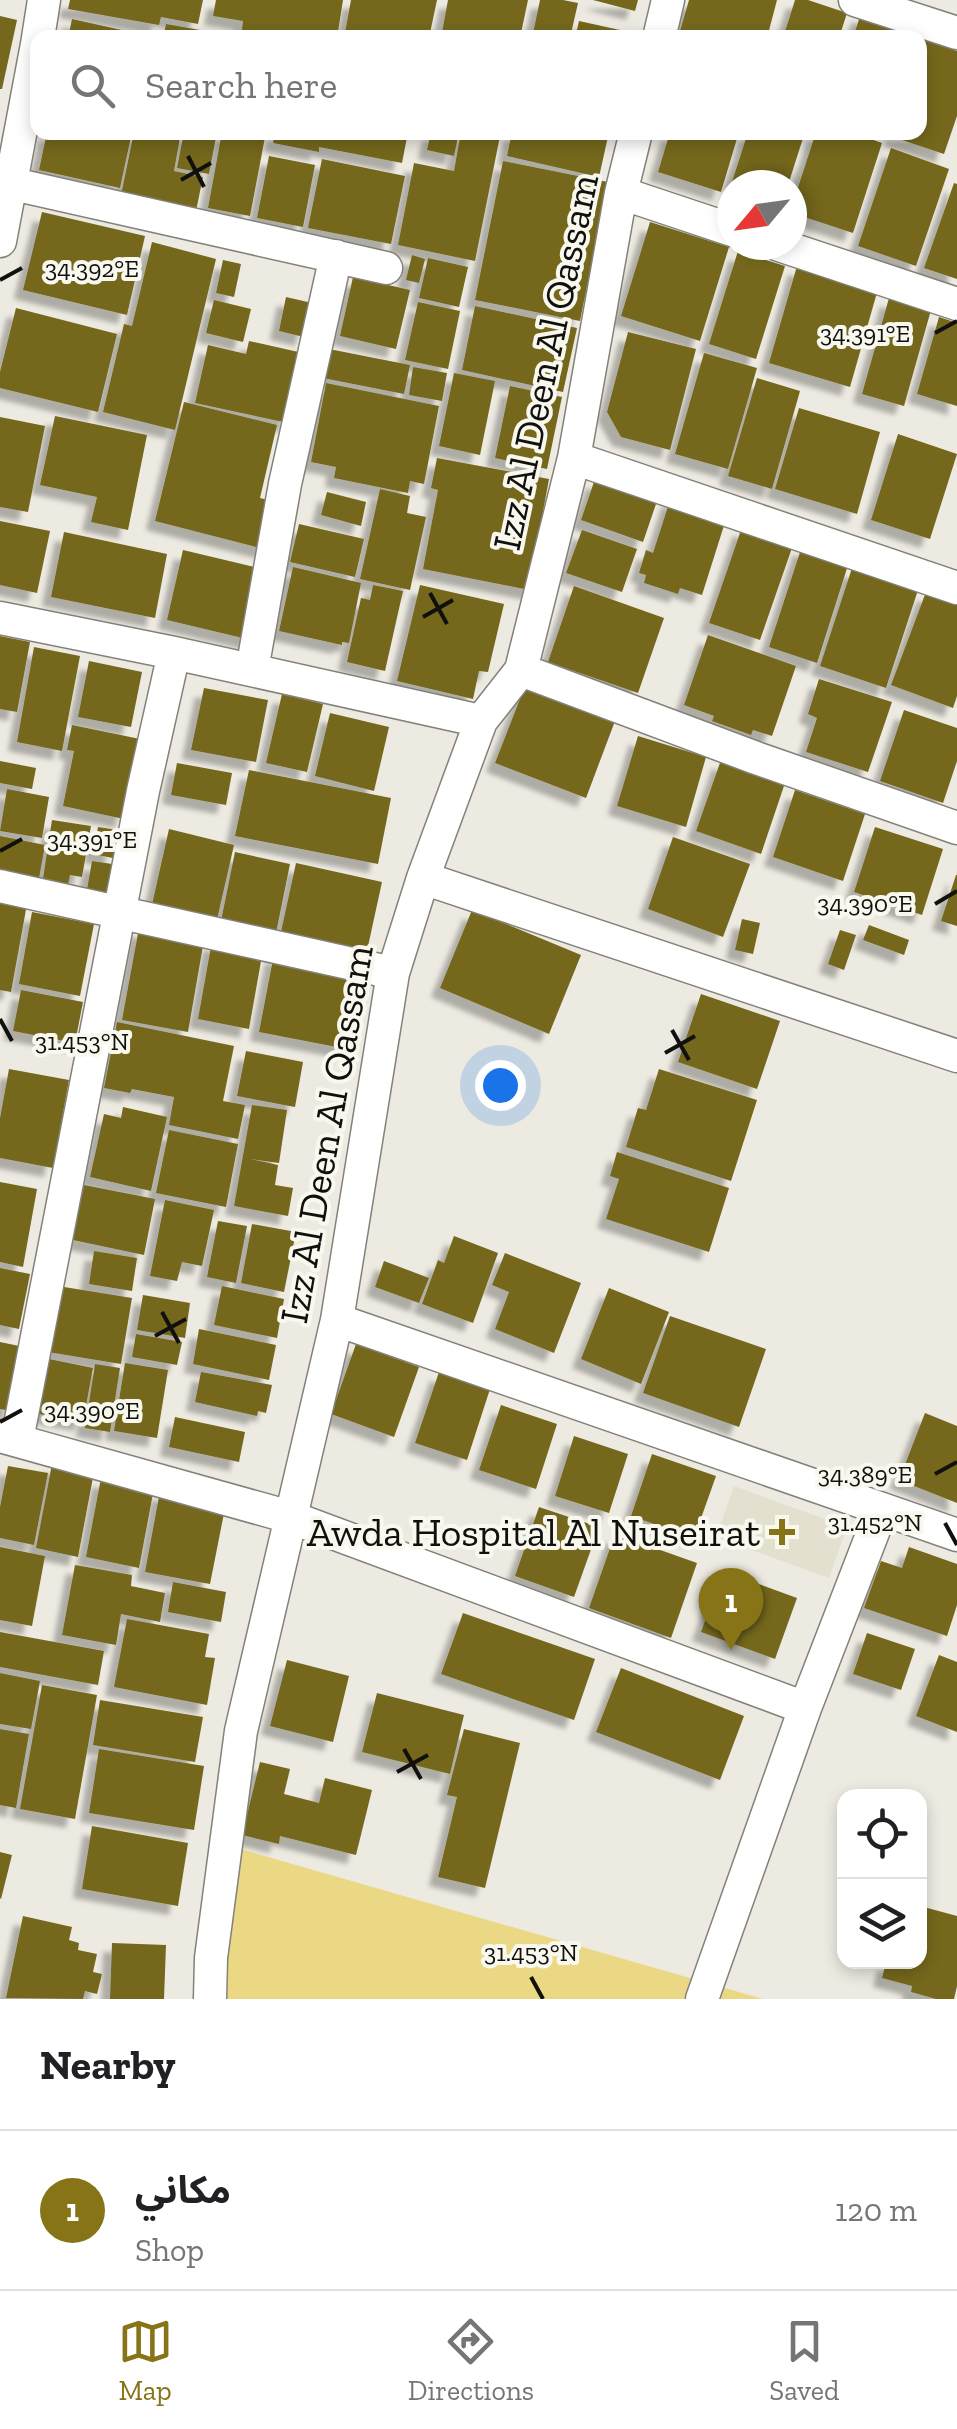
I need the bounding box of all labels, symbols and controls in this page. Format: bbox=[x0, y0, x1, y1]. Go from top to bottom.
search box bbox=[30, 30, 927, 140]
icon: search bbox=[65, 58, 120, 113]
text: Search here bbox=[145, 62, 337, 108]
street label: Izz Al Deen Al Qassam bbox=[482, 169, 608, 554]
north arrow bbox=[717, 170, 807, 260]
text: 34.392°E bbox=[45, 253, 139, 283]
text: 34.391°E bbox=[820, 318, 910, 348]
text: 34.391°E bbox=[47, 824, 137, 854]
text: 34.390°E bbox=[817, 888, 913, 918]
street label: Izz Al Deen Al Qassam bbox=[269, 941, 383, 1327]
text: 31.453°N bbox=[35, 1026, 129, 1056]
your location bbox=[475, 1060, 526, 1111]
text: 34.390°E bbox=[44, 1395, 140, 1425]
text: 34.389°E bbox=[818, 1459, 912, 1489]
text: 31.452°N bbox=[828, 1507, 922, 1537]
place label: Awda Hospital Al Nuseirat bbox=[307, 1508, 760, 1556]
marker: Awda Hospital Al Nuseirat bbox=[769, 1519, 795, 1545]
pin: 1 bbox=[698, 1568, 764, 1650]
map controls bbox=[837, 1789, 927, 1969]
button: locate bbox=[837, 1789, 927, 1879]
button: layers bbox=[837, 1879, 927, 1969]
text: 31.453°N bbox=[484, 1937, 578, 1967]
text: Nearby bbox=[40, 2039, 176, 2090]
text: مكاني bbox=[135, 2167, 231, 2213]
text: 1 bbox=[66, 2191, 79, 2229]
text: 120 m bbox=[835, 2191, 917, 2229]
text: Shop bbox=[135, 2231, 204, 2269]
tab: Map bbox=[118, 2314, 173, 2407]
tab: Directions bbox=[408, 2314, 534, 2407]
tab: Saved bbox=[769, 2314, 839, 2407]

